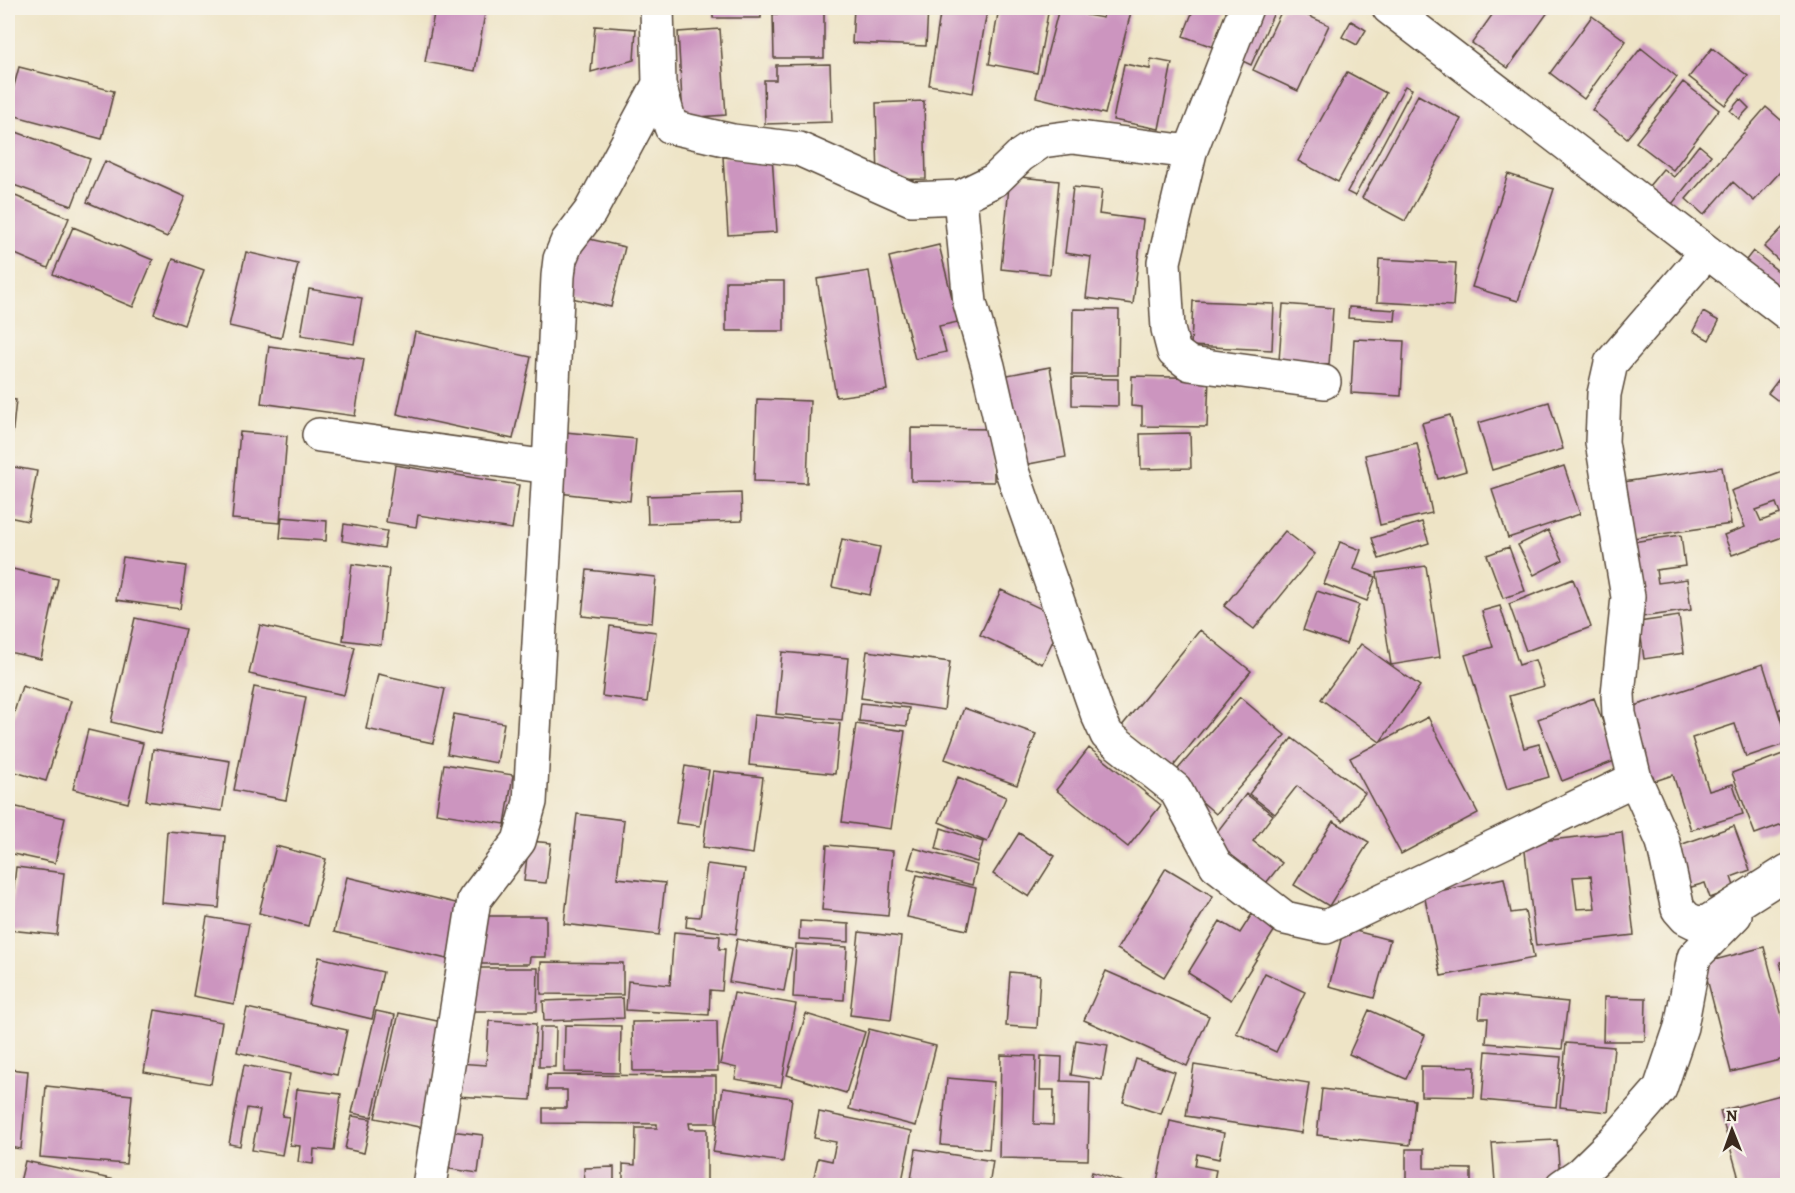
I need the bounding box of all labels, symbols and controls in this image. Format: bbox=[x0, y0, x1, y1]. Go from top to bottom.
north arrow bbox=[1702, 1100, 1762, 1160]
text: N bbox=[1726, 1105, 1738, 1127]

